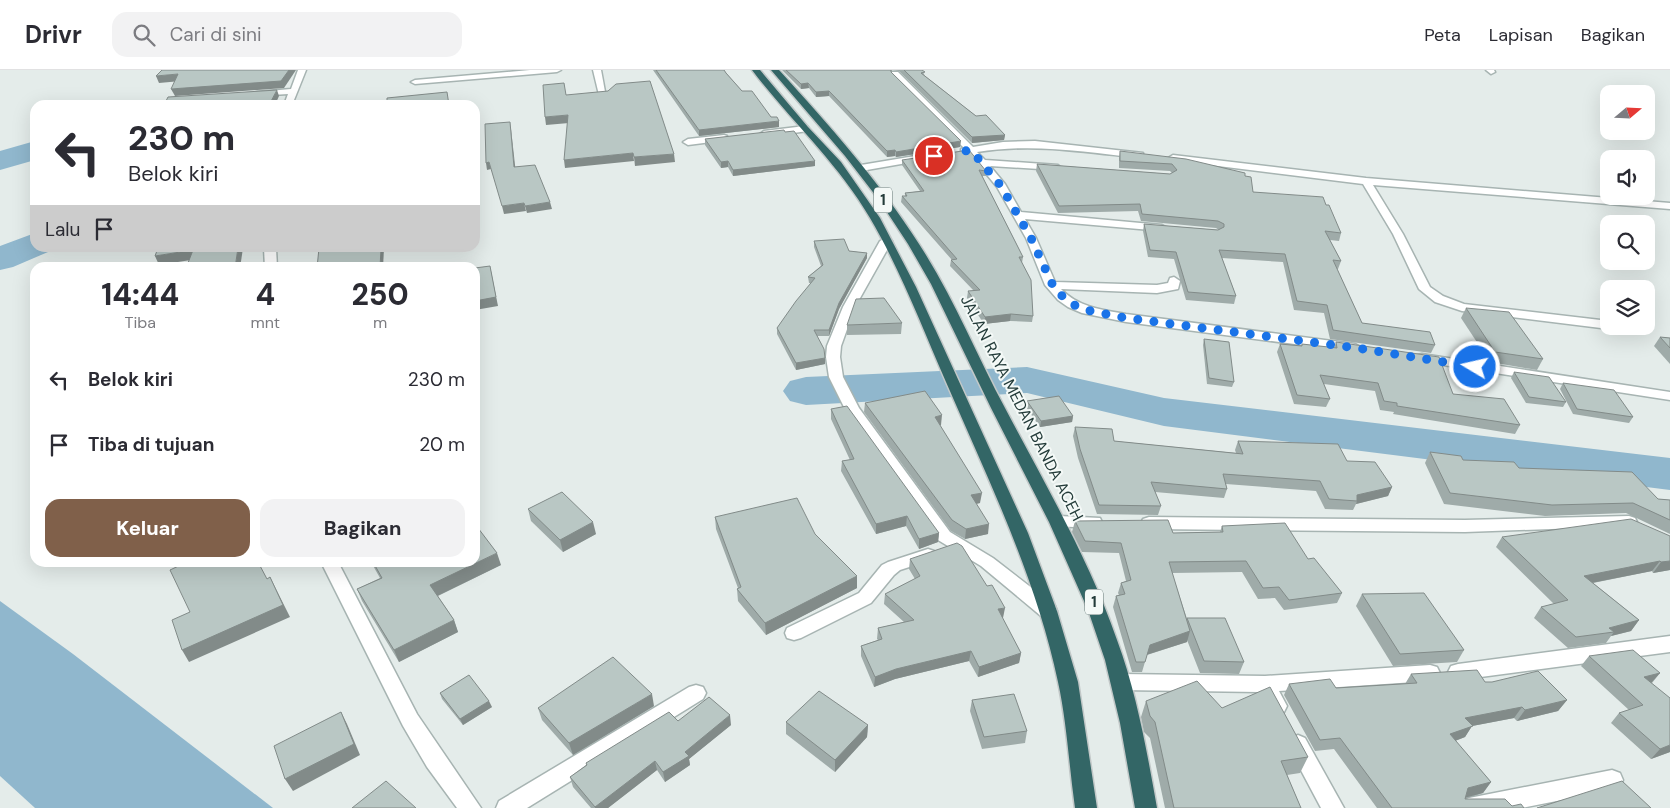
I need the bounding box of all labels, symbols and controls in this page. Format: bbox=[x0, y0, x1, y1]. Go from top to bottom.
search box bbox=[112, 12, 462, 57]
text: Drivr bbox=[25, 19, 82, 50]
icon: search bbox=[130, 21, 158, 49]
text: Cari di sini bbox=[170, 22, 261, 47]
text: Peta bbox=[1424, 23, 1461, 47]
text: Lapisan bbox=[1489, 23, 1553, 47]
text: Bagikan bbox=[1581, 23, 1645, 47]
north arrow bbox=[1600, 85, 1655, 140]
map controls bbox=[1600, 85, 1655, 335]
text: 230 m bbox=[128, 115, 235, 161]
icon: left bbox=[45, 120, 110, 185]
pin bbox=[913, 135, 955, 177]
icon: arrive bbox=[920, 142, 948, 170]
button: sound bbox=[1600, 150, 1655, 205]
text: Belok kiri bbox=[128, 159, 218, 188]
road number: 1 bbox=[874, 188, 892, 212]
icon: arrive bbox=[90, 215, 118, 243]
button: search bbox=[1600, 215, 1655, 270]
text: Lalu bbox=[45, 217, 80, 242]
text: 14:44 bbox=[101, 275, 179, 314]
text: 4 bbox=[255, 275, 275, 314]
text: 250 bbox=[351, 275, 409, 314]
button: layers bbox=[1600, 280, 1655, 335]
street label: JALAN RAYA MEDAN BANDA ACEH bbox=[956, 292, 1088, 524]
text: Tiba bbox=[124, 312, 156, 333]
text: mnt bbox=[250, 312, 280, 333]
text: m bbox=[373, 312, 387, 333]
position arrow bbox=[1448, 340, 1500, 392]
icon: left bbox=[45, 366, 73, 394]
text: Belok kiri bbox=[88, 367, 173, 392]
text: 230 m bbox=[408, 367, 465, 392]
icon: arrive bbox=[45, 431, 73, 459]
text: Tiba di tujuan bbox=[88, 432, 214, 457]
text: 20 m bbox=[419, 432, 465, 457]
button: Keluar bbox=[45, 499, 250, 557]
button: Bagikan bbox=[260, 499, 465, 557]
road number: 1 bbox=[1085, 590, 1103, 614]

